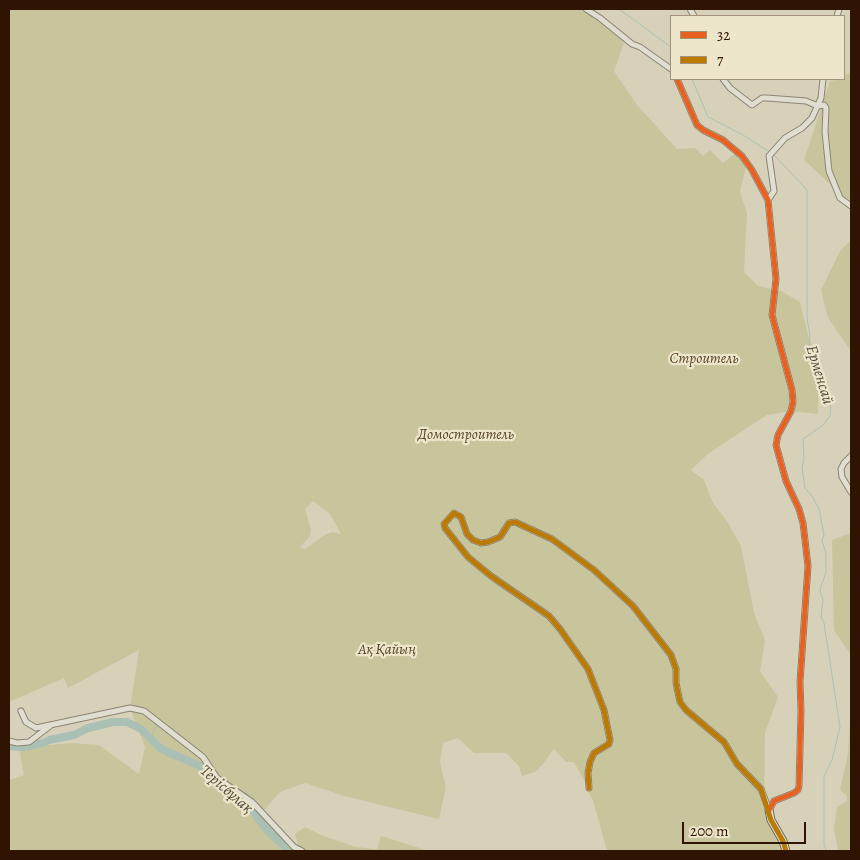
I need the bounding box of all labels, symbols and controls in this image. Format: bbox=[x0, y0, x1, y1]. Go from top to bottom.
legend bbox=[670, 15, 845, 80]
text: 32 bbox=[717, 25, 730, 45]
text: 7 bbox=[717, 50, 723, 70]
water label: Ерменсай bbox=[801, 343, 837, 407]
park label: Строитель bbox=[670, 350, 738, 368]
park label: Домостроитель bbox=[418, 426, 514, 444]
park label: Ақ Қайың bbox=[358, 641, 416, 659]
water label: Терісбұлақ bbox=[195, 762, 257, 818]
scale bar bbox=[685, 812, 809, 844]
text: 200 m bbox=[690, 821, 729, 841]

